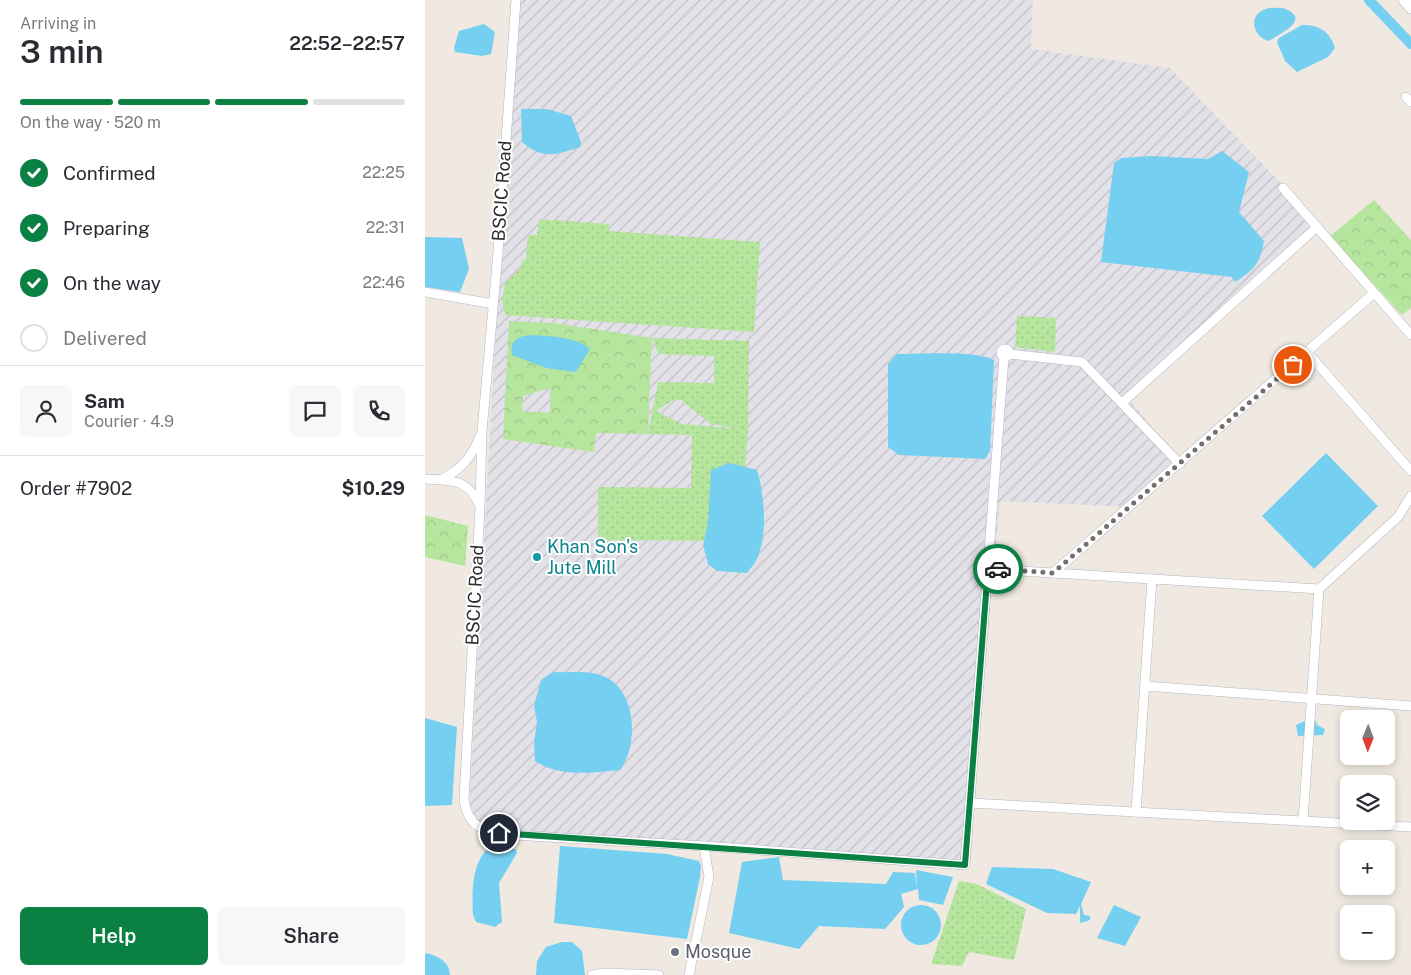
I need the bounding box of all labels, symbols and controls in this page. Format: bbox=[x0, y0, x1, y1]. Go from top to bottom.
text: Arriving in bbox=[20, 14, 96, 33]
text: 22:52–22:57 bbox=[289, 32, 405, 54]
text: 3 min bbox=[20, 33, 104, 70]
text: On the way · 520 m bbox=[20, 113, 161, 132]
street label: BSCIC Road bbox=[488, 140, 515, 242]
icon: check bbox=[20, 159, 48, 187]
text: Confirmed bbox=[63, 162, 156, 184]
text: 22:25 bbox=[362, 163, 405, 182]
icon: check bbox=[20, 214, 48, 242]
text: Preparing bbox=[63, 217, 150, 239]
text: 22:31 bbox=[366, 218, 405, 237]
icon: check bbox=[20, 269, 48, 297]
text: On the way bbox=[63, 272, 161, 294]
text: 22:46 bbox=[362, 273, 405, 292]
text: Delivered bbox=[63, 327, 147, 349]
pin bbox=[1272, 344, 1314, 386]
icon: bag bbox=[1279, 351, 1307, 379]
button: person bbox=[20, 385, 72, 437]
button: chat bbox=[289, 385, 341, 437]
button: phone bbox=[353, 385, 405, 437]
text: Sam bbox=[84, 390, 125, 412]
text: Courier · 4.9 bbox=[84, 412, 174, 431]
text: Order #7902 bbox=[20, 477, 132, 499]
text: $10.29 bbox=[342, 477, 405, 499]
place label: Khan Son's Jute Mill bbox=[547, 536, 638, 578]
street label: BSCIC Road bbox=[461, 544, 488, 646]
courier bbox=[973, 544, 1023, 594]
marker: Khan Son's Jute Mill bbox=[531, 551, 543, 563]
icon: car bbox=[984, 555, 1012, 583]
north arrow bbox=[1340, 710, 1395, 765]
map controls bbox=[1340, 710, 1395, 960]
button: layers bbox=[1340, 775, 1395, 830]
pin bbox=[478, 812, 520, 854]
icon: home bbox=[485, 819, 513, 847]
button: + bbox=[1340, 840, 1395, 895]
button: − bbox=[1340, 905, 1395, 960]
button: Help bbox=[20, 907, 208, 965]
button: Share bbox=[218, 907, 405, 965]
place label: Mosque bbox=[685, 941, 751, 962]
marker: Mosque bbox=[669, 946, 681, 958]

